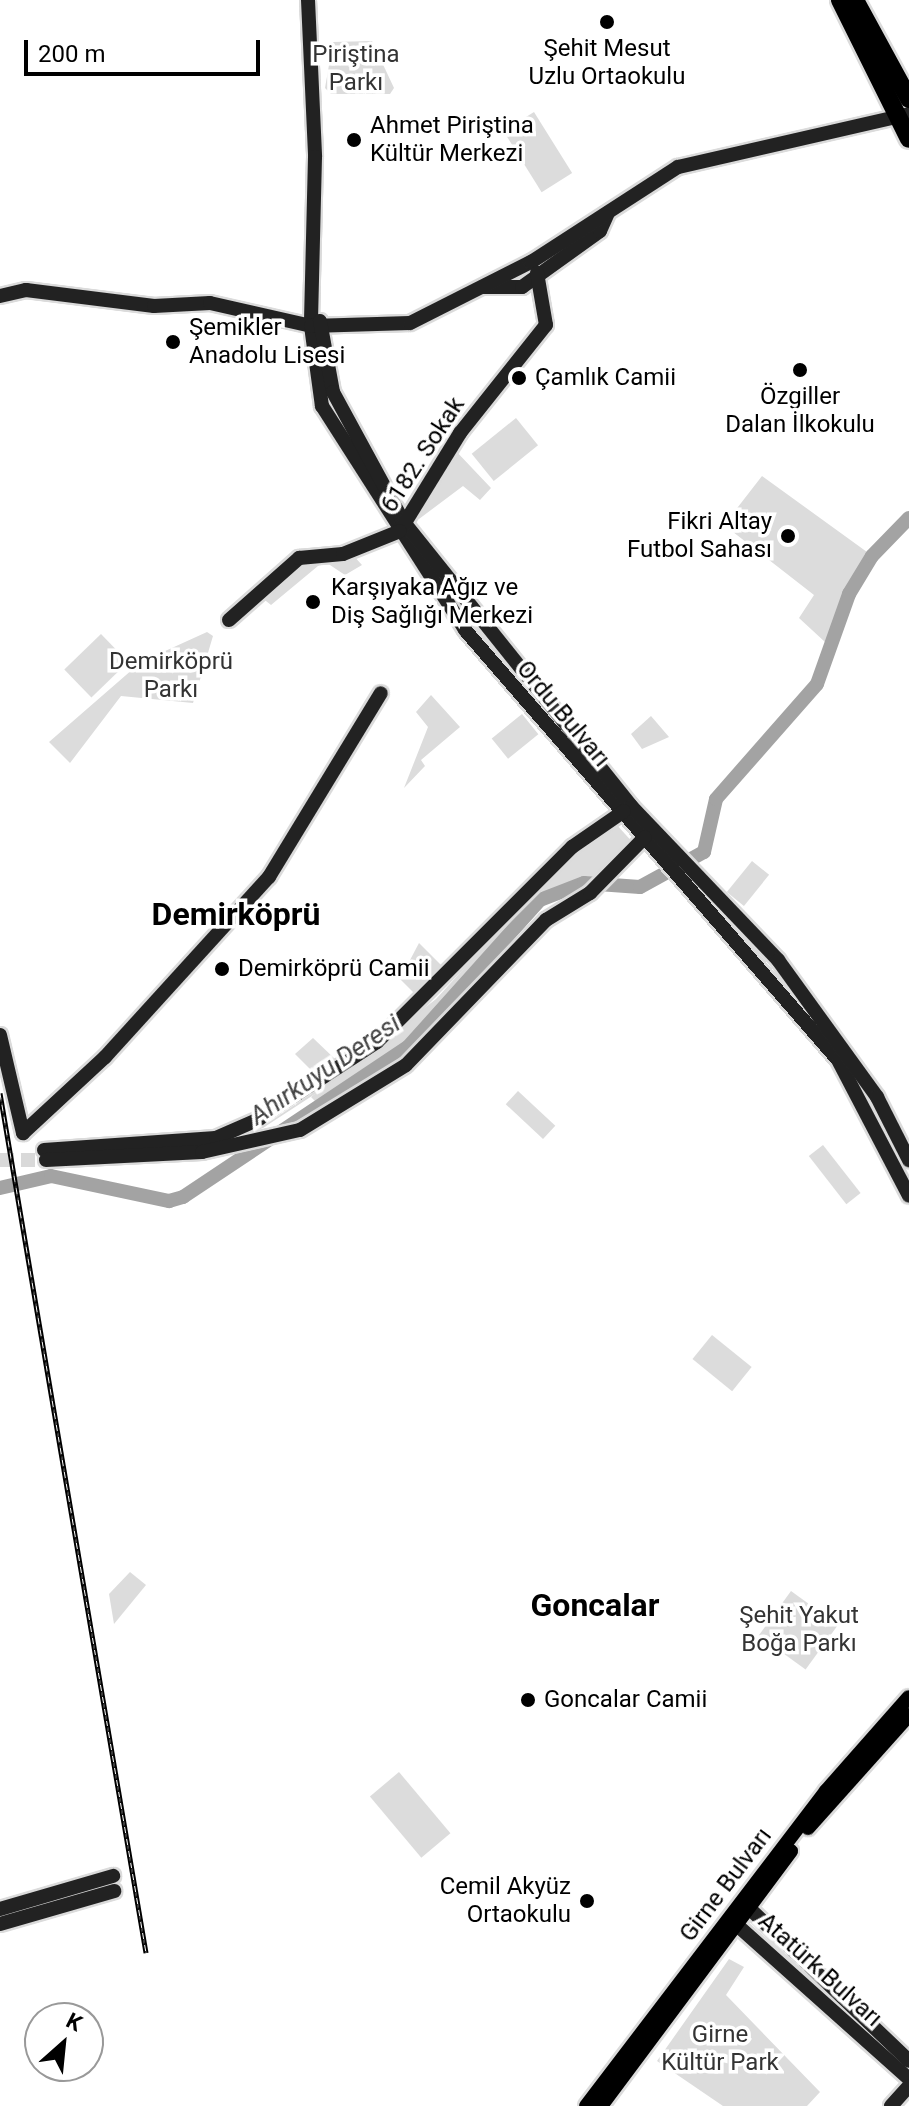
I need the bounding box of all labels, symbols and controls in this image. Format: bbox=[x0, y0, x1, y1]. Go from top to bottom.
marker: Şehit Mesut Uzlu Ortaokulu bbox=[598, 13, 616, 31]
scale bar bbox=[28, 24, 264, 74]
place label: Şehit Mesut Uzlu Ortaokulu bbox=[529, 35, 685, 91]
text: 200 m bbox=[38, 40, 105, 68]
park label: Piriştina Parkı bbox=[312, 41, 400, 97]
place label: Ahmet Piriştina Kültür Merkezi bbox=[370, 112, 534, 168]
marker: Ahmet Piriştina Kültür Merkezi bbox=[345, 131, 363, 149]
place label: Şemikler Anadolu Lisesi bbox=[189, 314, 345, 370]
marker: Şemikler Anadolu Lisesi bbox=[164, 333, 182, 351]
marker: Özgiller Dalan İlkokulu bbox=[791, 361, 809, 379]
place label: Çamlık Camii bbox=[535, 364, 676, 392]
marker: Çamlık Camii bbox=[510, 369, 528, 387]
place label: Özgiller Dalan İlkokulu bbox=[725, 383, 875, 439]
street label: 6182. Sokak bbox=[375, 392, 471, 518]
place label: Fikri Altay Futbol Sahası bbox=[627, 508, 772, 564]
marker: Fikri Altay Futbol Sahası bbox=[779, 527, 797, 545]
place label: Karşıyaka Ağız ve Diş Sağlığı Merkezi bbox=[331, 574, 533, 630]
marker: Karşıyaka Ağız ve Diş Sağlığı Merkezi bbox=[302, 591, 324, 613]
park label: Demirköprü Parkı bbox=[109, 648, 233, 704]
street label: Ordu Bulvarı bbox=[510, 655, 616, 773]
district label: Demirköprü bbox=[152, 895, 320, 933]
place label: Demirköprü Camii bbox=[238, 955, 430, 983]
marker: Demirköprü Camii bbox=[213, 960, 231, 978]
water label: Ahırkuyu Deresi bbox=[244, 1008, 406, 1132]
district label: Goncalar bbox=[531, 1586, 659, 1624]
park label: Şehit Yakut Boğa Parkı bbox=[739, 1602, 859, 1658]
place label: Goncalar Camii bbox=[544, 1686, 707, 1714]
marker: Goncalar Camii bbox=[519, 1691, 537, 1709]
street label: Girne Bulvarı bbox=[674, 1822, 778, 1948]
place label: Cemil Akyüz Ortaokulu bbox=[440, 1873, 571, 1929]
marker: Cemil Akyüz Ortaokulu bbox=[578, 1892, 596, 1910]
street label: Atatürk Bulvarı bbox=[752, 1907, 888, 2033]
north arrow bbox=[24, 2002, 104, 2082]
text: K bbox=[62, 2008, 86, 2036]
park label: Girne Kültür Park bbox=[661, 2021, 779, 2077]

